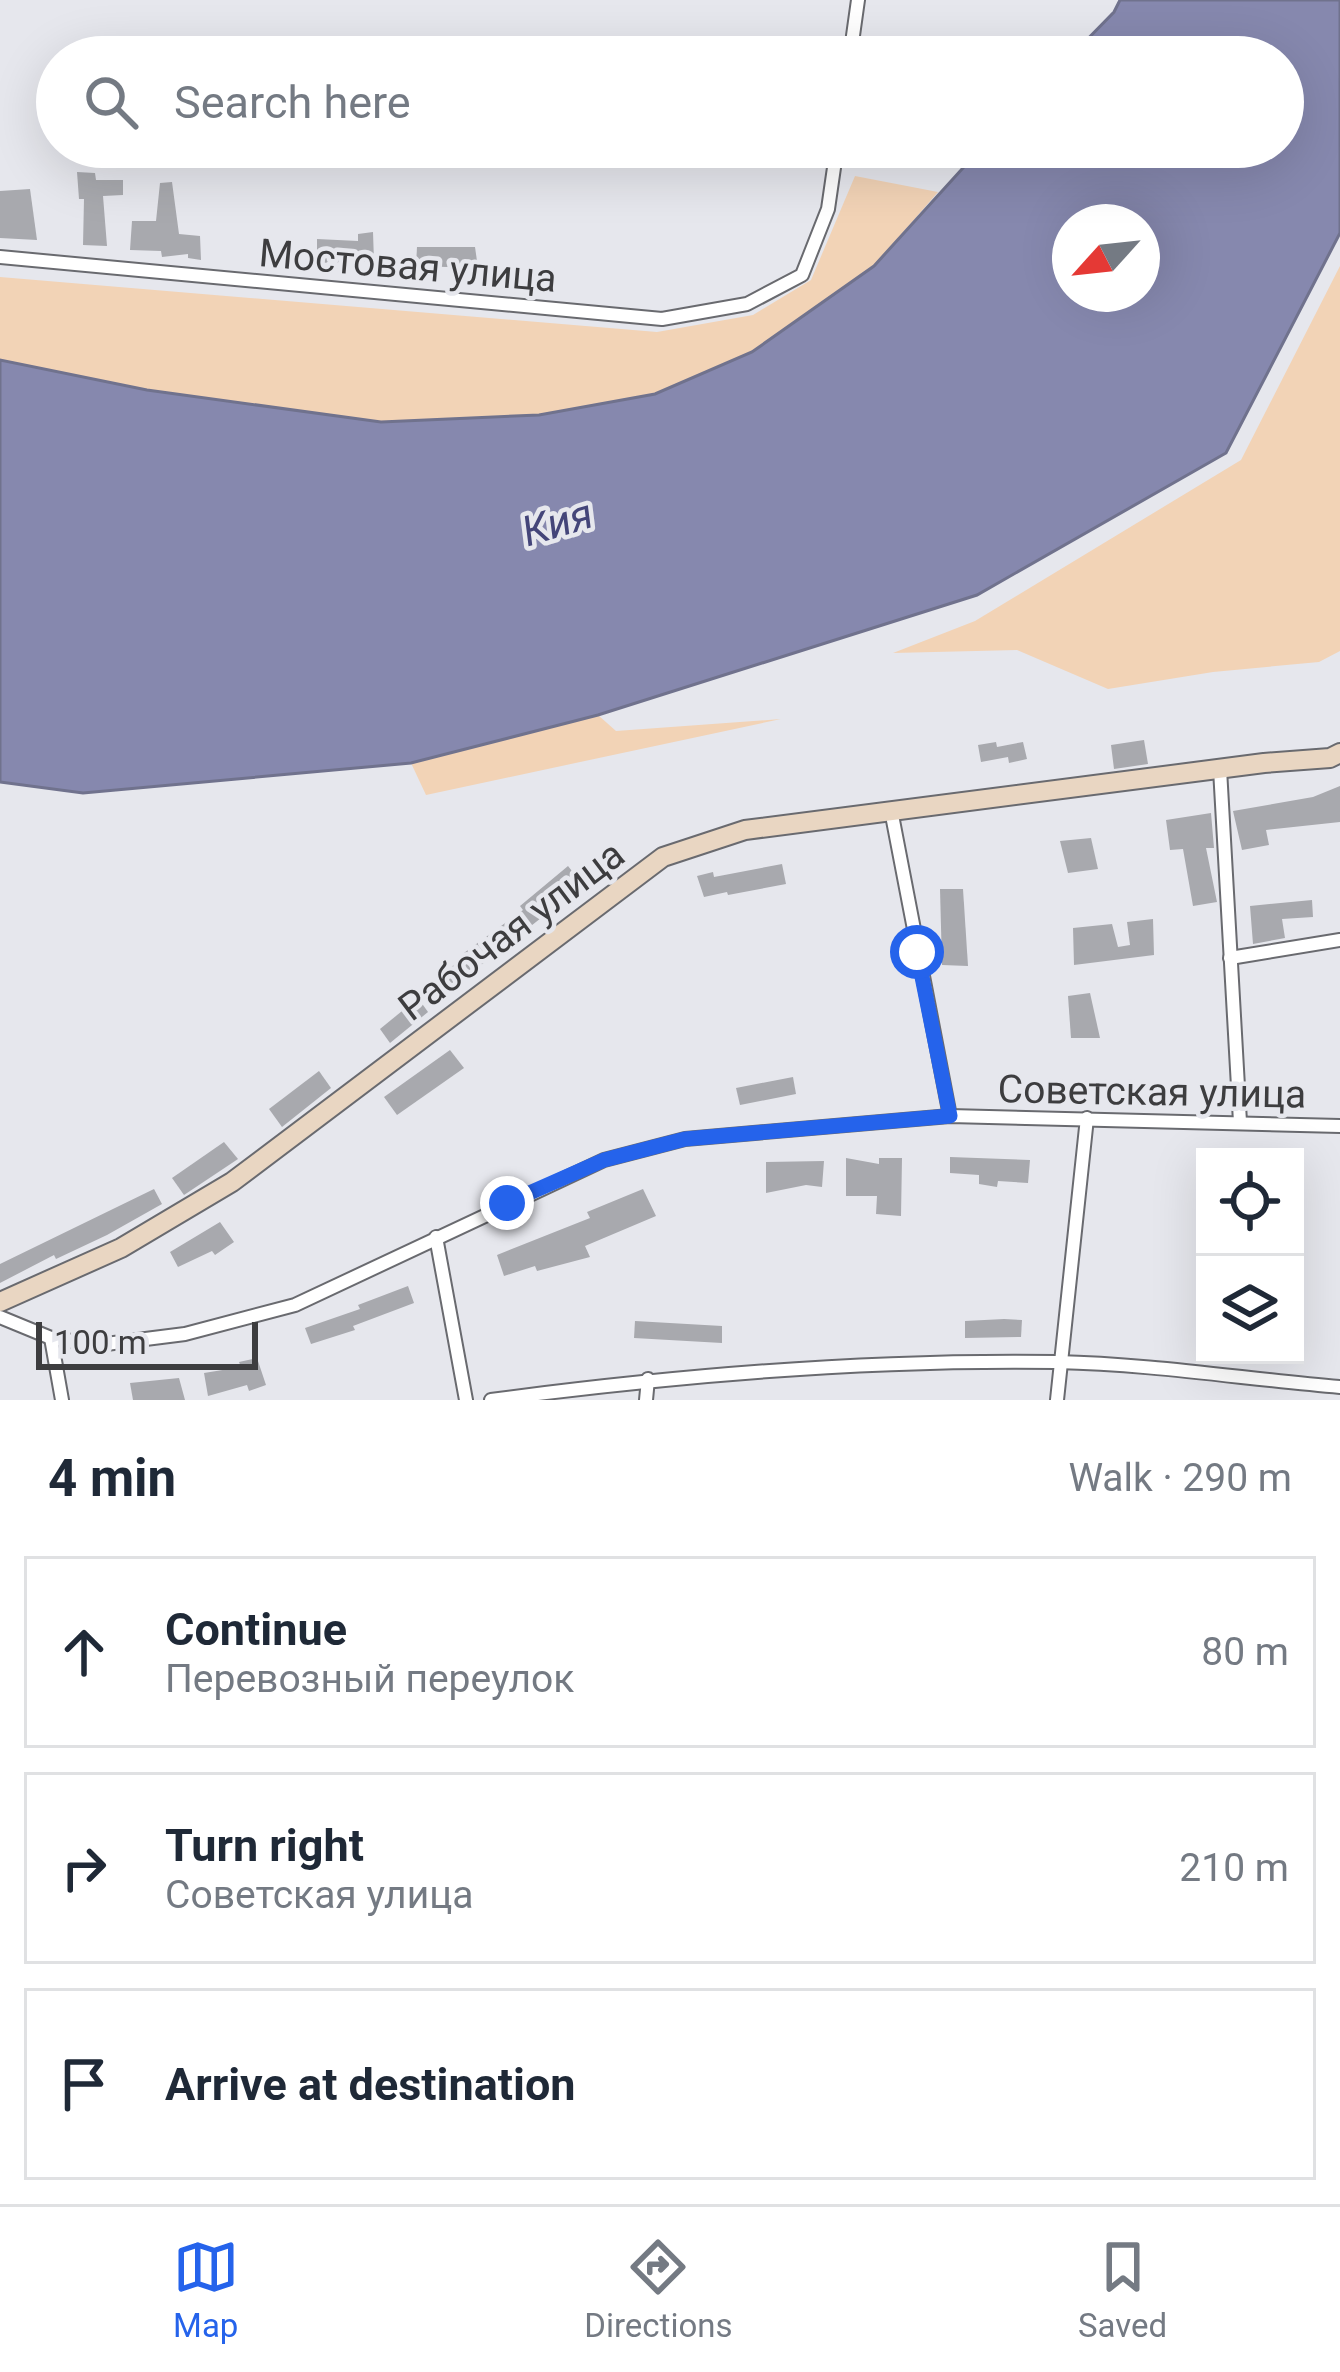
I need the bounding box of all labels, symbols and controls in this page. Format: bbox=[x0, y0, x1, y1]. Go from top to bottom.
search box bbox=[36, 36, 1304, 168]
icon: search bbox=[78, 69, 144, 135]
text: Search here bbox=[174, 76, 411, 129]
north arrow bbox=[1052, 204, 1160, 312]
street label: Мостовая улица bbox=[257, 230, 559, 302]
water label: Кия bbox=[516, 489, 599, 556]
street label: Рабочая улица bbox=[390, 831, 633, 1030]
route start bbox=[890, 925, 944, 979]
street label: Советская улица bbox=[997, 1066, 1307, 1118]
map controls bbox=[1196, 1148, 1304, 1364]
button: locate bbox=[1196, 1148, 1304, 1256]
route end bbox=[480, 1176, 534, 1230]
button: layers bbox=[1196, 1256, 1304, 1364]
scale bar bbox=[36, 1316, 258, 1369]
text: 100 m bbox=[54, 1323, 147, 1362]
text: 4 min bbox=[48, 1449, 176, 1508]
text: Walk · 290 m bbox=[1068, 1455, 1292, 1501]
text: Continue bbox=[165, 1603, 347, 1656]
icon: ahead bbox=[51, 1619, 117, 1685]
text: 80 m bbox=[1201, 1629, 1289, 1675]
text: Перевозный переулок bbox=[165, 1656, 574, 1702]
text: Turn right bbox=[165, 1819, 364, 1872]
icon: right bbox=[51, 1835, 117, 1901]
text: 210 m bbox=[1179, 1845, 1289, 1891]
text: Советская улица bbox=[165, 1872, 473, 1918]
icon: arrive bbox=[51, 2051, 117, 2117]
text: Arrive at destination bbox=[165, 2058, 576, 2111]
tab: Map bbox=[173, 2234, 239, 2345]
tab: Directions bbox=[584, 2234, 733, 2345]
tab: Saved bbox=[1078, 2234, 1167, 2345]

